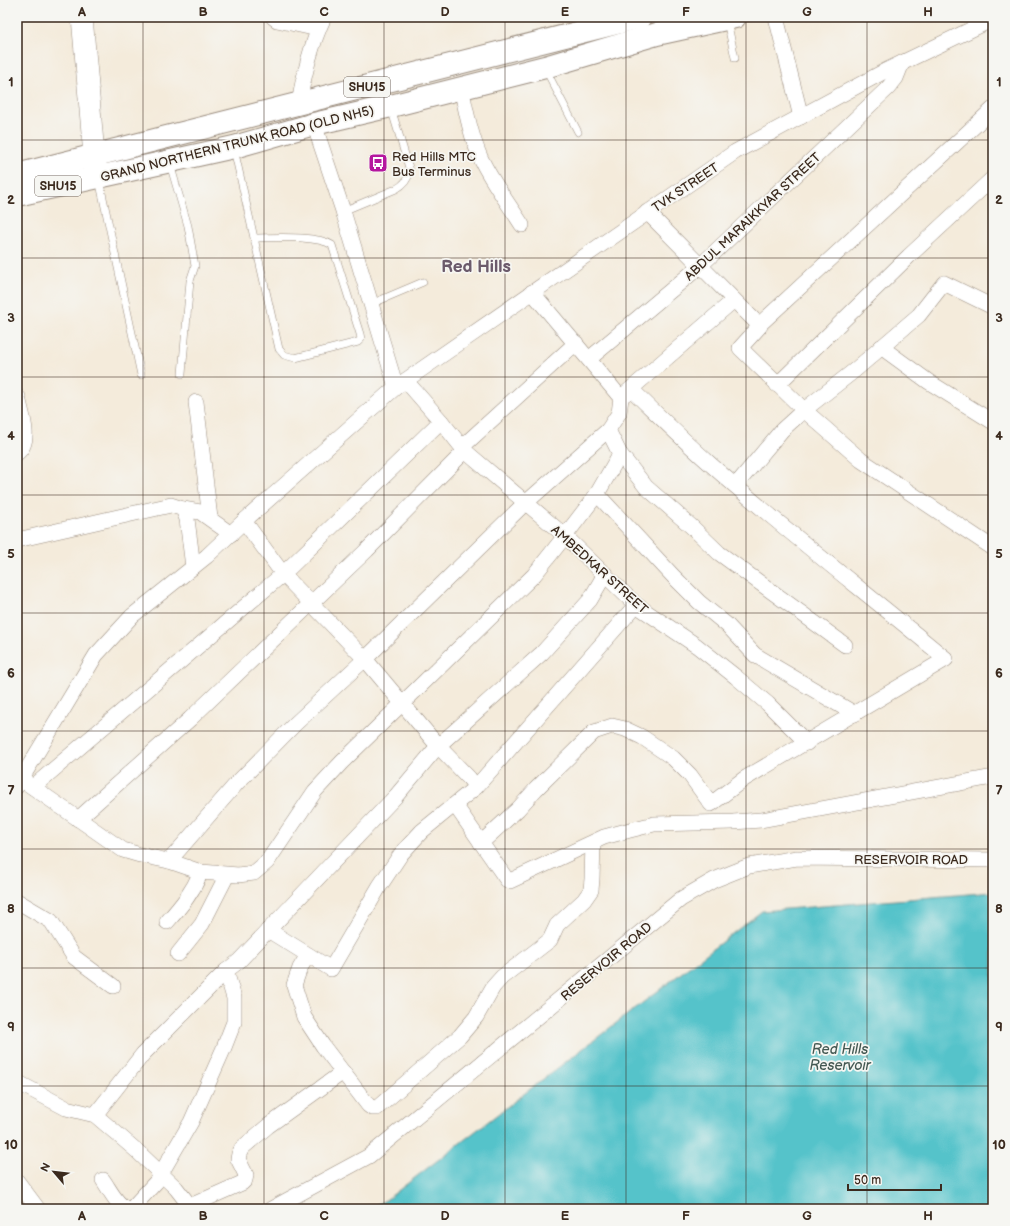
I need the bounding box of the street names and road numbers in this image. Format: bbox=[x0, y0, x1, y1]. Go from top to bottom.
road number: SHU15 bbox=[344, 77, 390, 97]
street label: GRAND NORTHERN TRUNK ROAD (OLD NH5) bbox=[99, 102, 376, 186]
street label: ABDUL MARAIKKYAR STREET bbox=[681, 149, 824, 284]
street label: TVK STREET bbox=[649, 160, 722, 216]
road number: SHU15 bbox=[35, 176, 81, 196]
street label: AMBEDKAR STREET bbox=[548, 522, 651, 617]
street label: RESERVOIR ROAD bbox=[854, 852, 968, 868]
street label: RESERVOIR ROAD bbox=[558, 919, 655, 1004]

